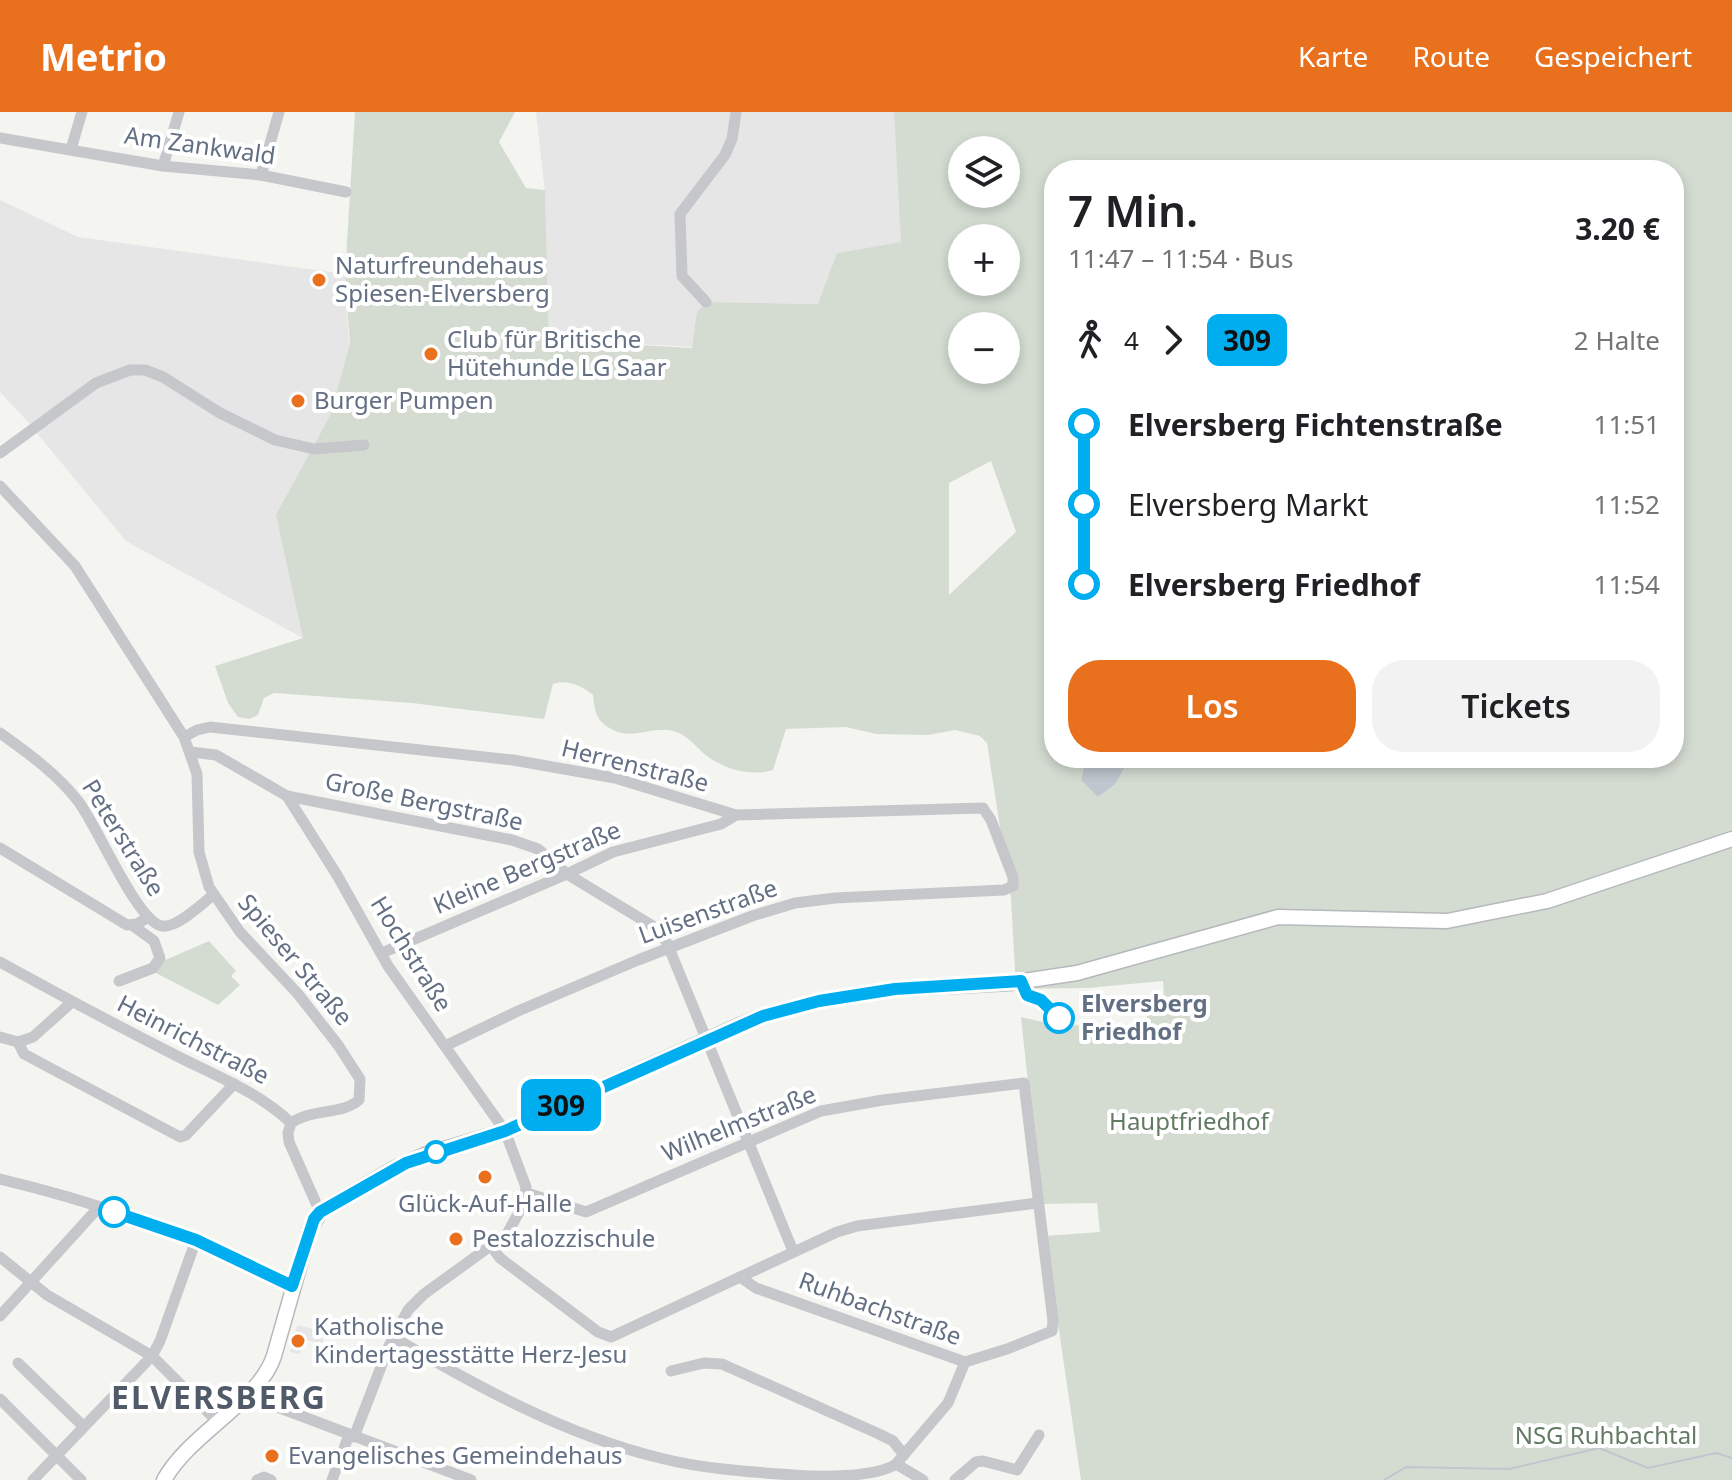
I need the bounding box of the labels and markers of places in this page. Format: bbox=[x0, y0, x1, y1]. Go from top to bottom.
place label: Naturfreundehaus Spiesen-Elversberg bbox=[335, 248, 550, 309]
marker: Naturfreundehaus Spiesen-Elversberg bbox=[310, 271, 328, 289]
place label: Club für Britische Hütehunde LG Saar bbox=[447, 322, 667, 383]
marker: Club für Britische Hütehunde LG Saar bbox=[422, 345, 440, 363]
place label: Burger Pumpen bbox=[314, 383, 493, 416]
marker: Burger Pumpen bbox=[289, 392, 307, 410]
place label: Elversberg Friedhof bbox=[1081, 986, 1208, 1047]
marker: Elversberg Friedhof bbox=[1044, 1003, 1074, 1033]
unlabelled marker bbox=[425, 1141, 447, 1163]
marker: Glück-Auf-Halle bbox=[476, 1168, 494, 1186]
place label: Glück-Auf-Halle bbox=[398, 1186, 572, 1219]
unlabelled marker bbox=[99, 1197, 129, 1227]
place label: Pestalozzischule bbox=[472, 1221, 655, 1254]
marker: Pestalozzischule bbox=[447, 1230, 465, 1248]
place label: Katholische Kindertagesstätte Herz-Jesu bbox=[314, 1309, 627, 1370]
marker: Katholische Kindertagesstätte Herz-Jesu bbox=[289, 1332, 307, 1350]
place label: Evangelisches Gemeindehaus bbox=[288, 1438, 623, 1471]
marker: Evangelisches Gemeindehaus bbox=[263, 1447, 281, 1465]

